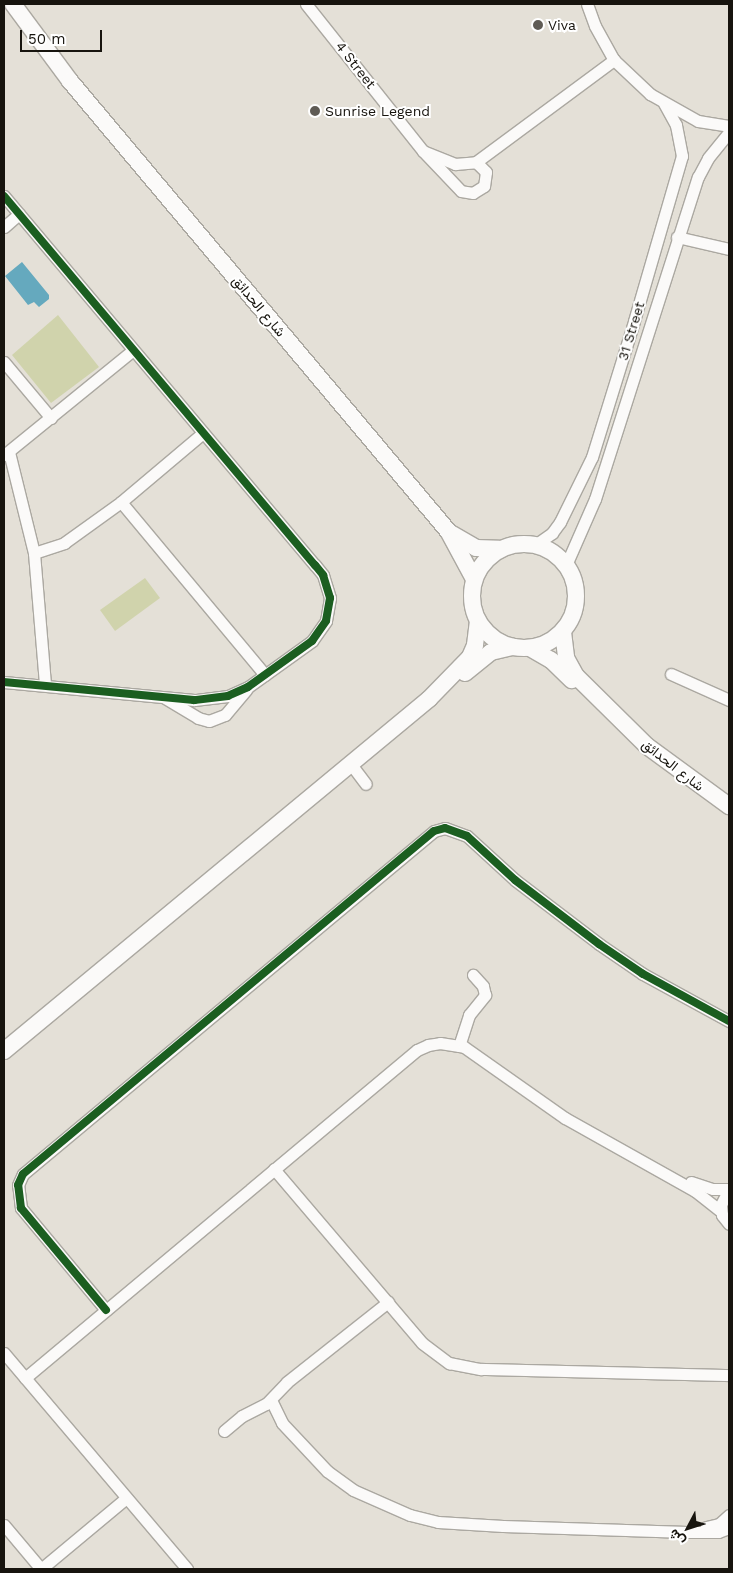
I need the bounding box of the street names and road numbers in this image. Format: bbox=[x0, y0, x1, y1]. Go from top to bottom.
street label: 4 Street bbox=[332, 38, 380, 92]
street label: شارع الحدائق bbox=[229, 272, 289, 340]
street label: 31 Street bbox=[614, 300, 648, 362]
street label: شارع الحدائق bbox=[639, 735, 707, 795]

